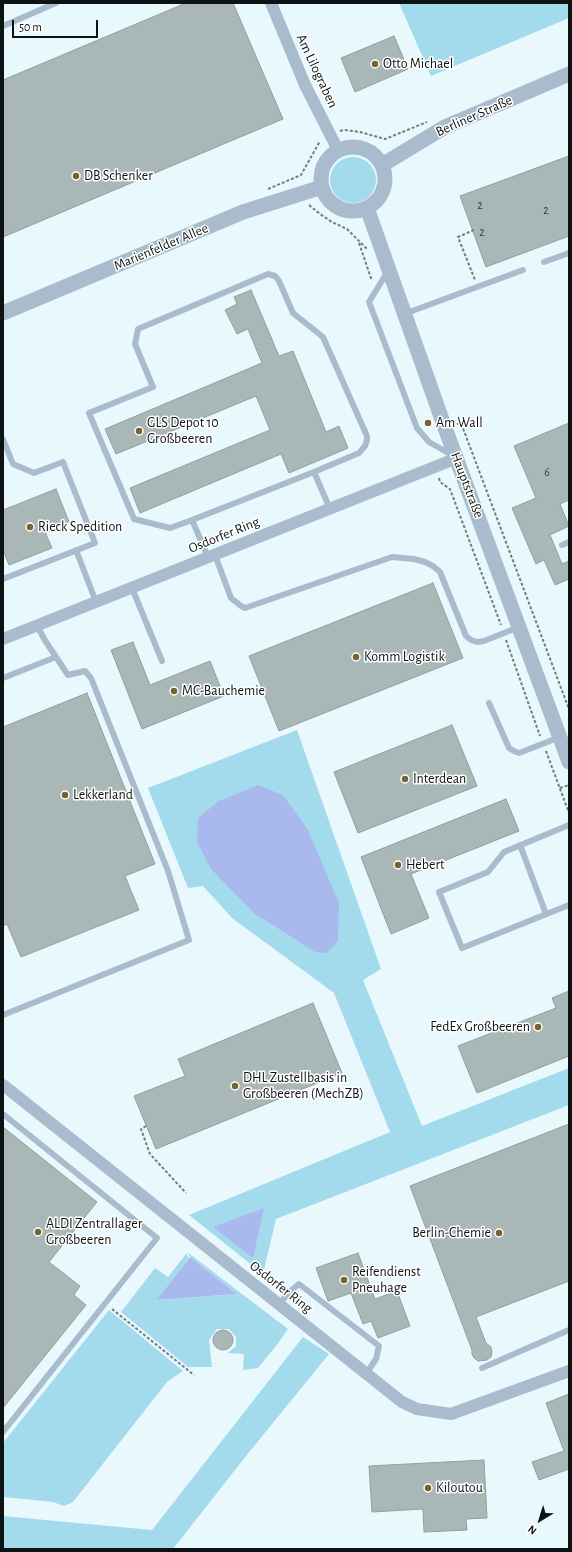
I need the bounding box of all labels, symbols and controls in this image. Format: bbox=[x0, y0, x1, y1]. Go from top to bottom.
scale bar bbox=[14, 12, 100, 38]
text: 50 m bbox=[19, 21, 42, 33]
street label: Am Lilograben bbox=[293, 31, 341, 111]
place label: Otto Michael bbox=[383, 56, 453, 72]
marker: Otto Michael bbox=[370, 59, 380, 69]
street label: Berliner Straße bbox=[433, 92, 515, 140]
place label: DB Schenker bbox=[84, 168, 153, 184]
marker: DB Schenker bbox=[71, 171, 81, 181]
house number: 2 bbox=[477, 198, 483, 212]
house number: 2 bbox=[543, 203, 549, 217]
street label: Marienfelder Allee bbox=[111, 220, 211, 274]
house number: 2 bbox=[479, 225, 485, 239]
place label: GLS Depot 10 Großbeeren bbox=[147, 415, 219, 448]
place label: Am Wall bbox=[436, 415, 483, 431]
marker: Am Wall bbox=[423, 418, 433, 428]
marker: GLS Depot 10 Großbeeren bbox=[134, 426, 144, 436]
street label: Hauptstraße bbox=[447, 450, 487, 520]
house number: 6 bbox=[544, 465, 550, 479]
street label: Osdorfer Ring bbox=[186, 513, 262, 557]
place label: Rieck Spedition bbox=[38, 519, 122, 535]
marker: Rieck Spedition bbox=[25, 522, 35, 532]
place label: Komm Logistik bbox=[364, 649, 445, 665]
marker: Komm Logistik bbox=[351, 652, 361, 662]
place label: MC-Bauchemie bbox=[182, 683, 265, 699]
marker: MC-Bauchemie bbox=[169, 686, 179, 696]
place label: Interdean bbox=[413, 771, 466, 787]
marker: Interdean bbox=[400, 774, 410, 784]
place label: Lekkerland bbox=[73, 787, 133, 803]
marker: Lekkerland bbox=[60, 790, 70, 800]
place label: Hebert bbox=[406, 857, 444, 873]
marker: Hebert bbox=[393, 860, 403, 870]
place label: FedEx Großbeeren bbox=[430, 1019, 530, 1035]
marker: FedEx Großbeeren bbox=[533, 1022, 543, 1032]
place label: DHL Zustellbasis in Großbeeren (MechZB) bbox=[243, 1070, 364, 1102]
marker: DHL Zustellbasis in Großbeeren (MechZB) bbox=[230, 1081, 240, 1091]
place label: ALDI Zentrallager Großbeeren bbox=[46, 1216, 142, 1248]
place label: Berlin-Chemie bbox=[412, 1225, 491, 1241]
marker: ALDI Zentrallager Großbeeren bbox=[33, 1227, 43, 1237]
marker: Berlin-Chemie bbox=[494, 1228, 504, 1238]
street label: Osdorfer Ring bbox=[246, 1257, 316, 1317]
place label: Reifendienst Pneuhage bbox=[352, 1264, 421, 1296]
marker: Reifendienst Pneuhage bbox=[339, 1275, 349, 1285]
place label: Kiloutou bbox=[436, 1480, 483, 1496]
marker: Kiloutou bbox=[423, 1483, 433, 1493]
north arrow bbox=[520, 1500, 560, 1540]
text: N bbox=[526, 1523, 539, 1537]

